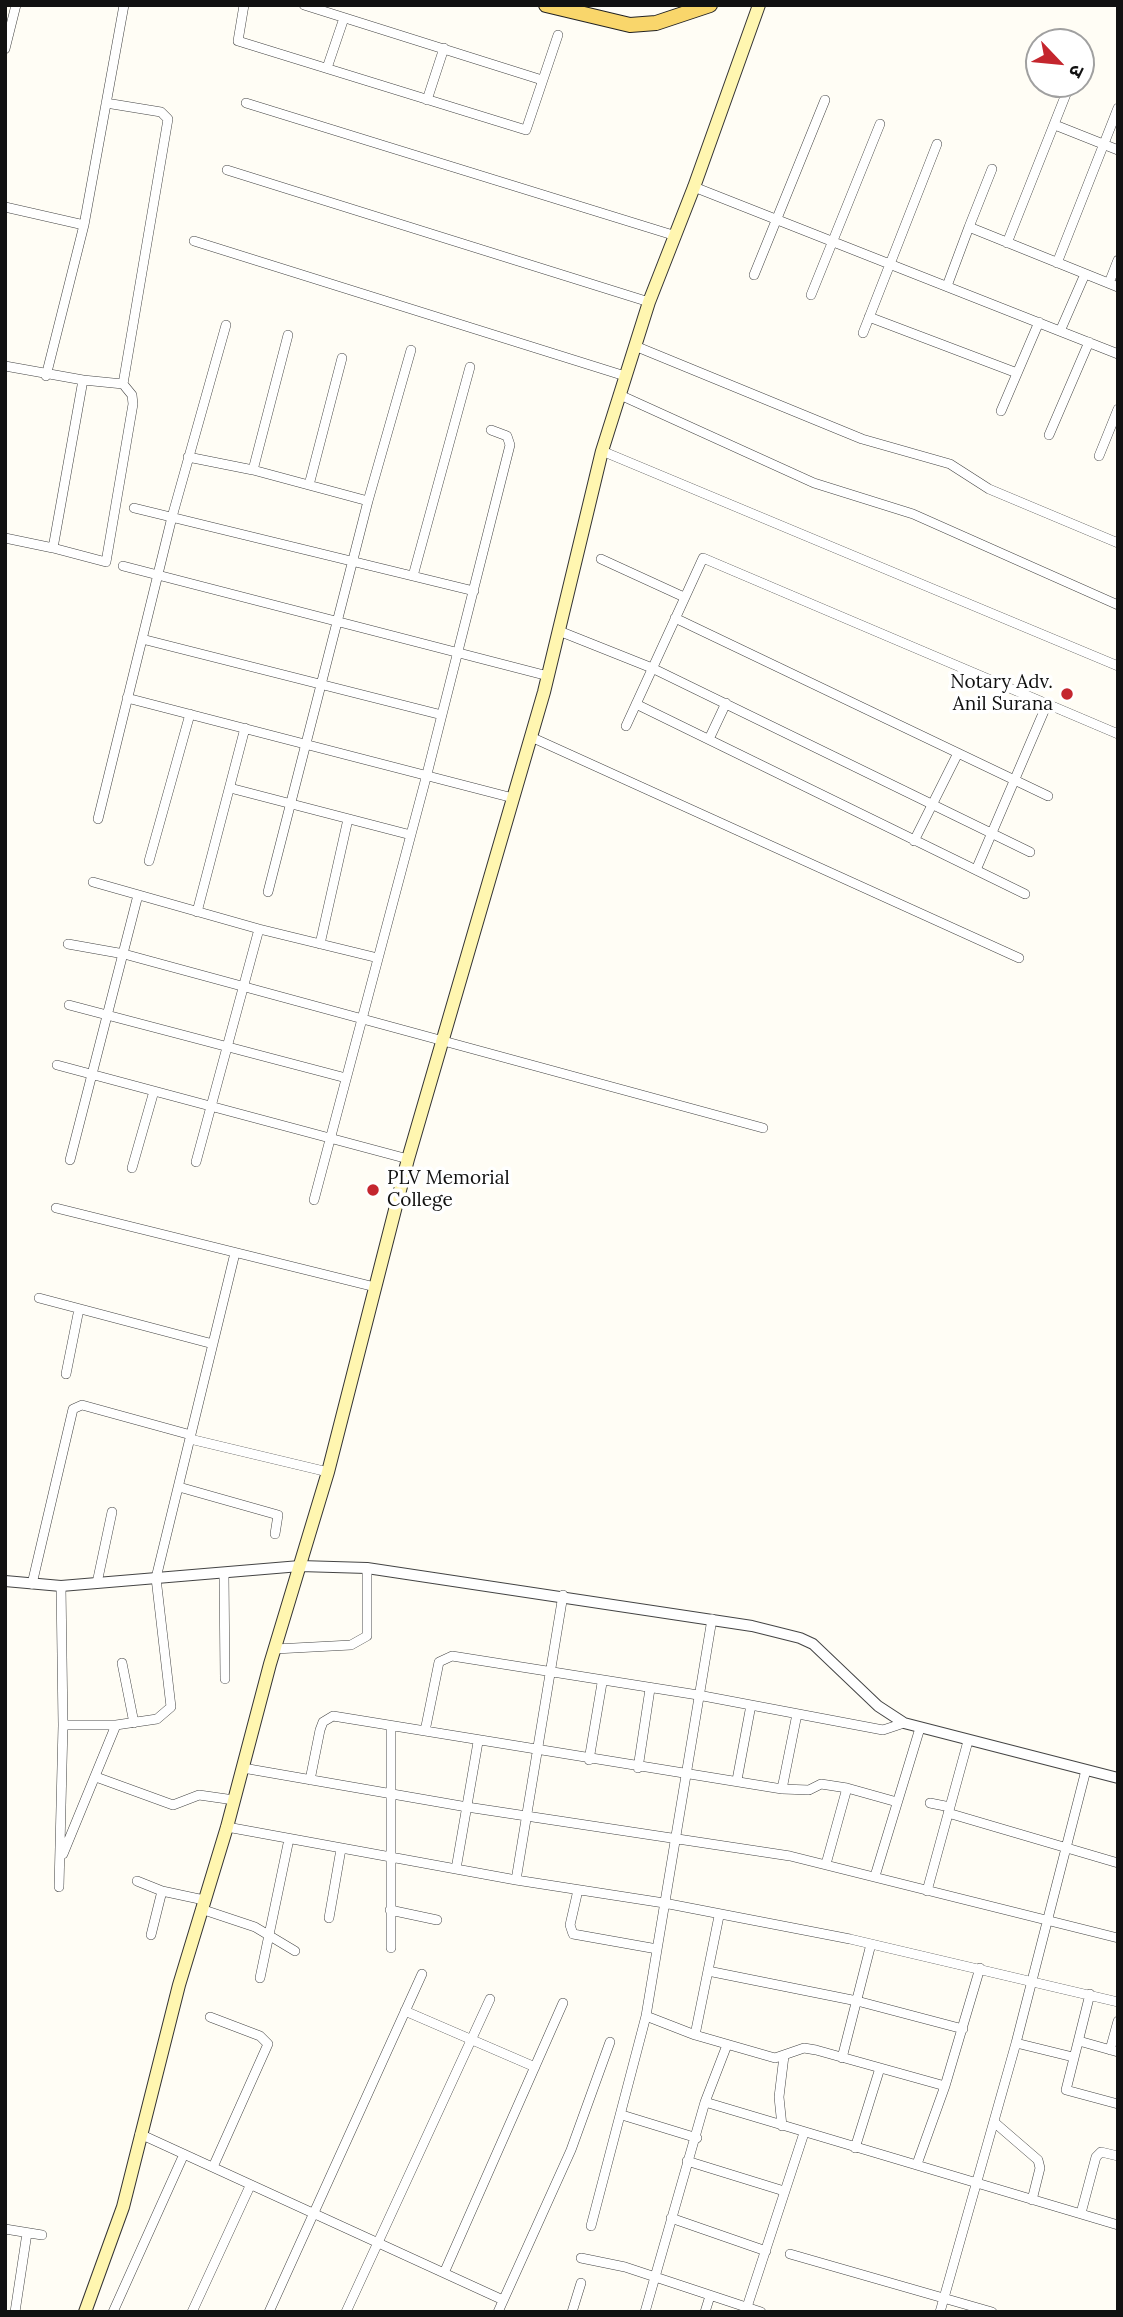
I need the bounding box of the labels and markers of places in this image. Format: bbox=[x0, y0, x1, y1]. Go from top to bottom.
place label: Notary Adv. Anil Surana bbox=[950, 672, 1053, 716]
marker: Notary Adv. Anil Surana bbox=[1059, 686, 1075, 702]
place label: PLV Memorial College bbox=[387, 1168, 510, 1212]
marker: PLV Memorial College bbox=[365, 1182, 381, 1198]

